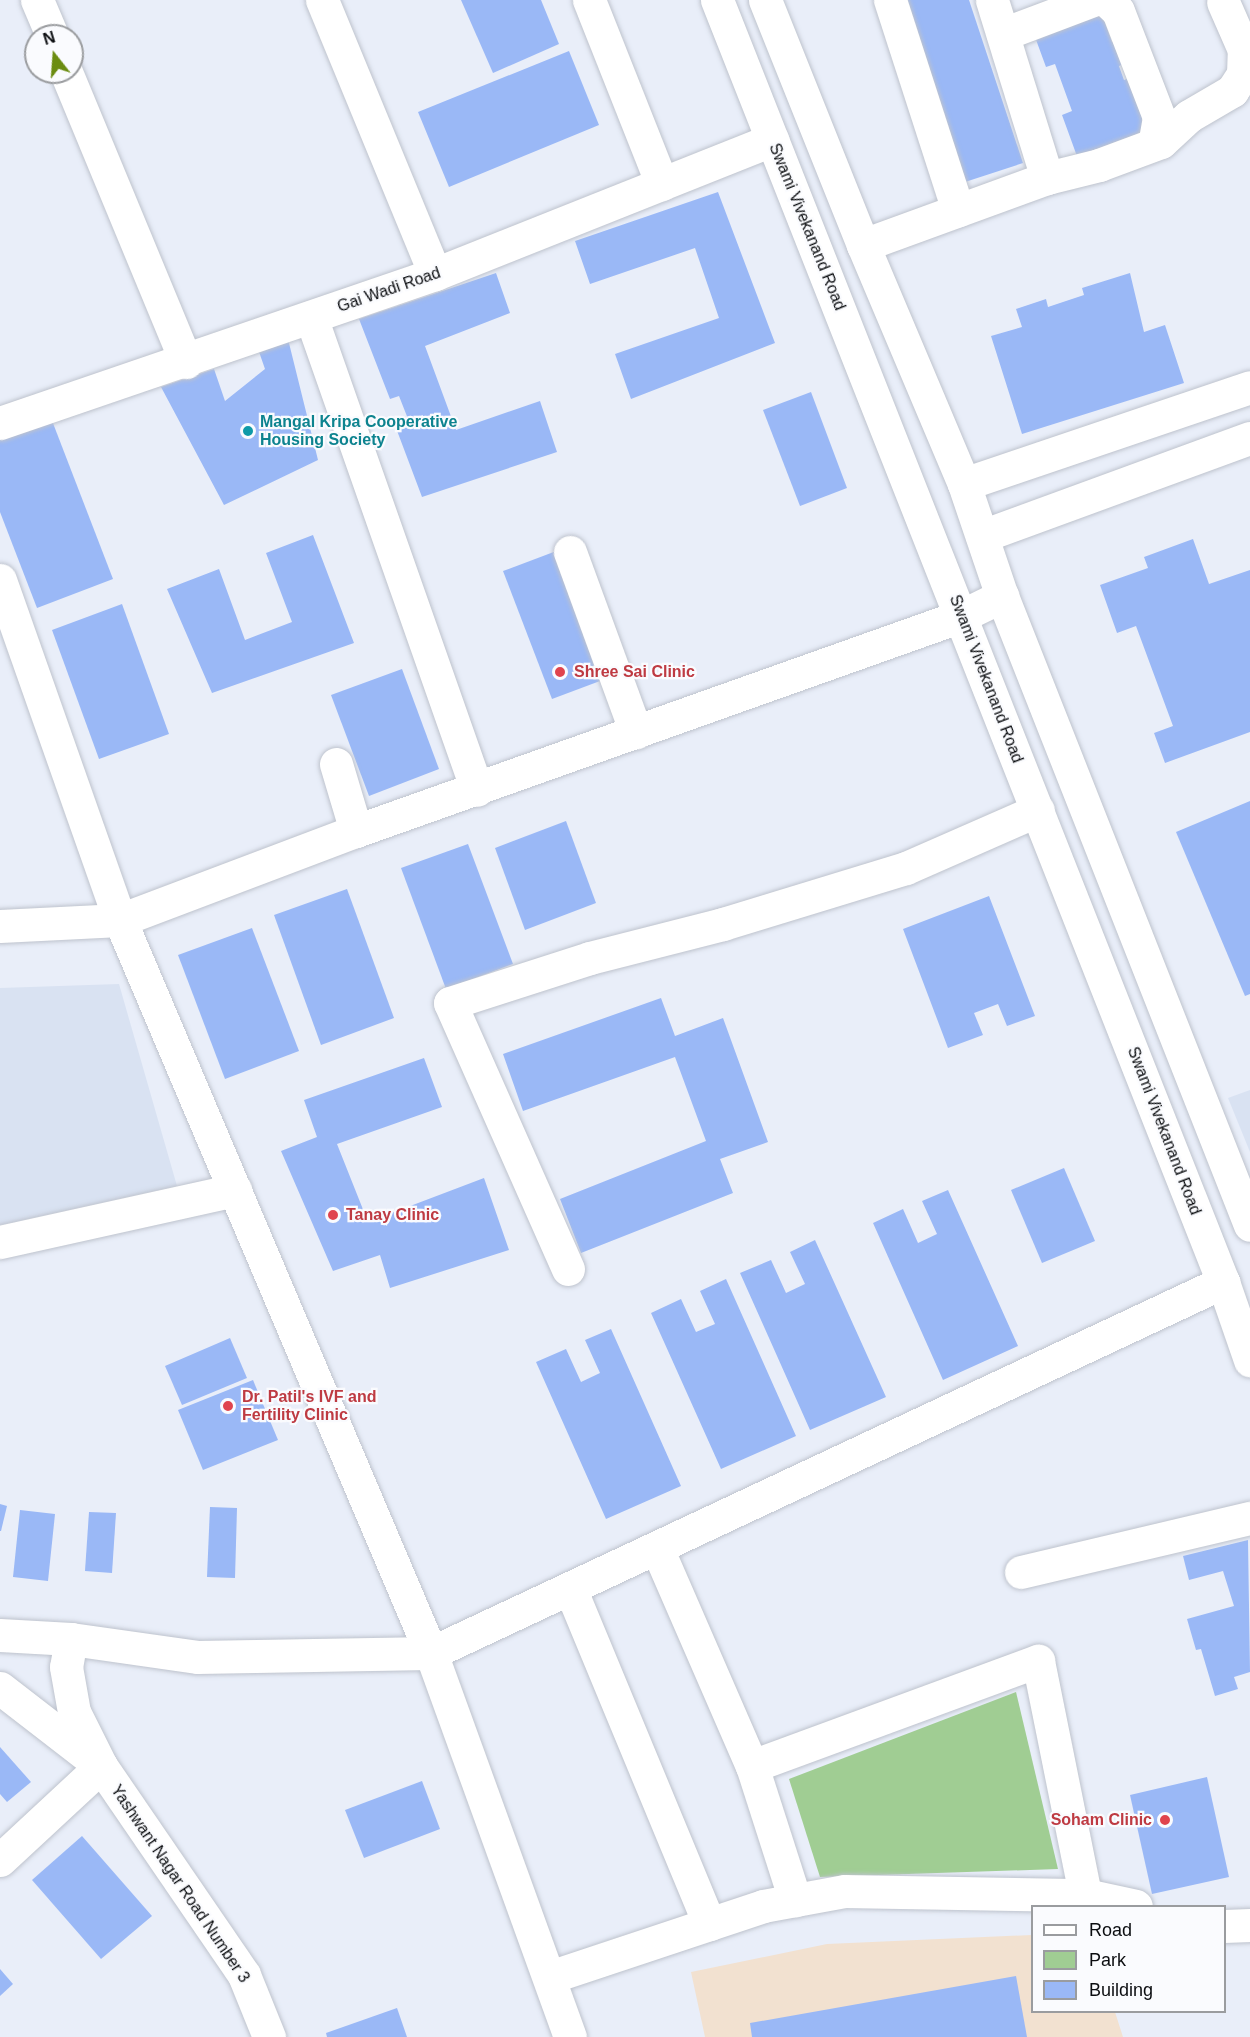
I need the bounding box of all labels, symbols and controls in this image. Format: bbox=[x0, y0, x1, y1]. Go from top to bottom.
north arrow bbox=[24, 24, 84, 84]
text: N bbox=[41, 28, 57, 48]
street label: Swami Vivekanand Road bbox=[765, 141, 849, 313]
street label: Gai Wadi Road bbox=[335, 263, 443, 317]
place label: Mangal Kripa Cooperative Housing Society bbox=[260, 412, 457, 450]
marker: Mangal Kripa Cooperative Housing Society bbox=[241, 424, 255, 438]
street label: Swami Vivekanand Road bbox=[945, 592, 1027, 766]
place label: Shree Sai Clinic bbox=[574, 662, 695, 682]
marker: Shree Sai Clinic bbox=[551, 663, 569, 681]
street label: Swami Vivekanand Road bbox=[1123, 1044, 1205, 1218]
place label: Tanay Clinic bbox=[346, 1205, 439, 1225]
marker: Tanay Clinic bbox=[324, 1206, 342, 1224]
place label: Dr. Patil's IVF and Fertility Clinic bbox=[242, 1387, 377, 1425]
marker: Dr. Patil's IVF and Fertility Clinic bbox=[219, 1397, 237, 1415]
street label: Yashwant Nagar Road Number 3 bbox=[106, 1781, 254, 1987]
place label: Soham Clinic bbox=[1051, 1810, 1152, 1830]
marker: Soham Clinic bbox=[1156, 1811, 1174, 1829]
legend bbox=[1031, 1905, 1226, 2013]
text: Road bbox=[1089, 1920, 1132, 1940]
text: Park bbox=[1089, 1950, 1126, 1970]
text: Building bbox=[1089, 1980, 1153, 2000]

